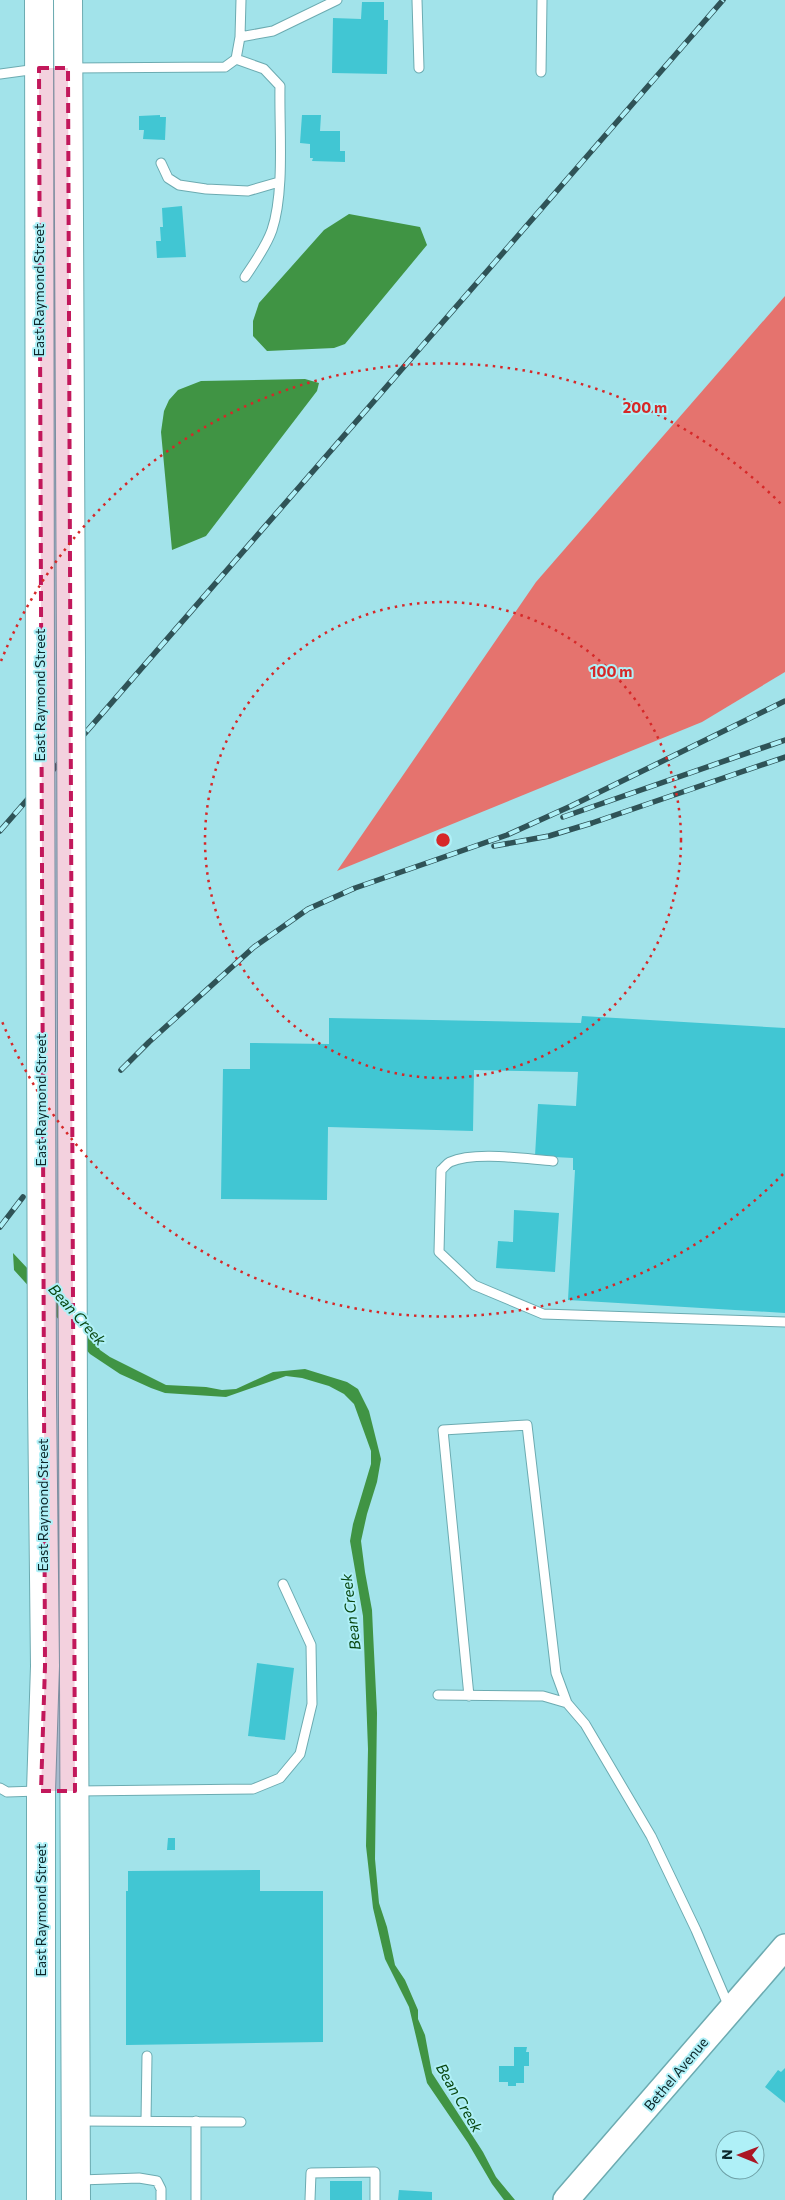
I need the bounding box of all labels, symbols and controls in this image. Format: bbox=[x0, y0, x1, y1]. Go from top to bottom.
street label: East Raymond Street bbox=[30, 223, 47, 357]
text: 200 m bbox=[623, 398, 667, 416]
street label: East Raymond Street bbox=[31, 628, 48, 762]
text: 100 m bbox=[590, 662, 632, 680]
centre of rings bbox=[434, 831, 452, 849]
street label: East Raymond Street bbox=[32, 1033, 49, 1167]
water label: Bean Creek bbox=[45, 1280, 111, 1350]
street label: East Raymond Street bbox=[34, 1438, 51, 1572]
water label: Bean Creek bbox=[336, 1572, 364, 1651]
street label: East Raymond Street bbox=[32, 1843, 49, 1977]
street label: Bethel Avenue bbox=[640, 2034, 711, 2114]
water label: Bean Creek bbox=[433, 2060, 487, 2136]
north arrow bbox=[715, 2130, 765, 2180]
text: N bbox=[718, 2149, 735, 2160]

